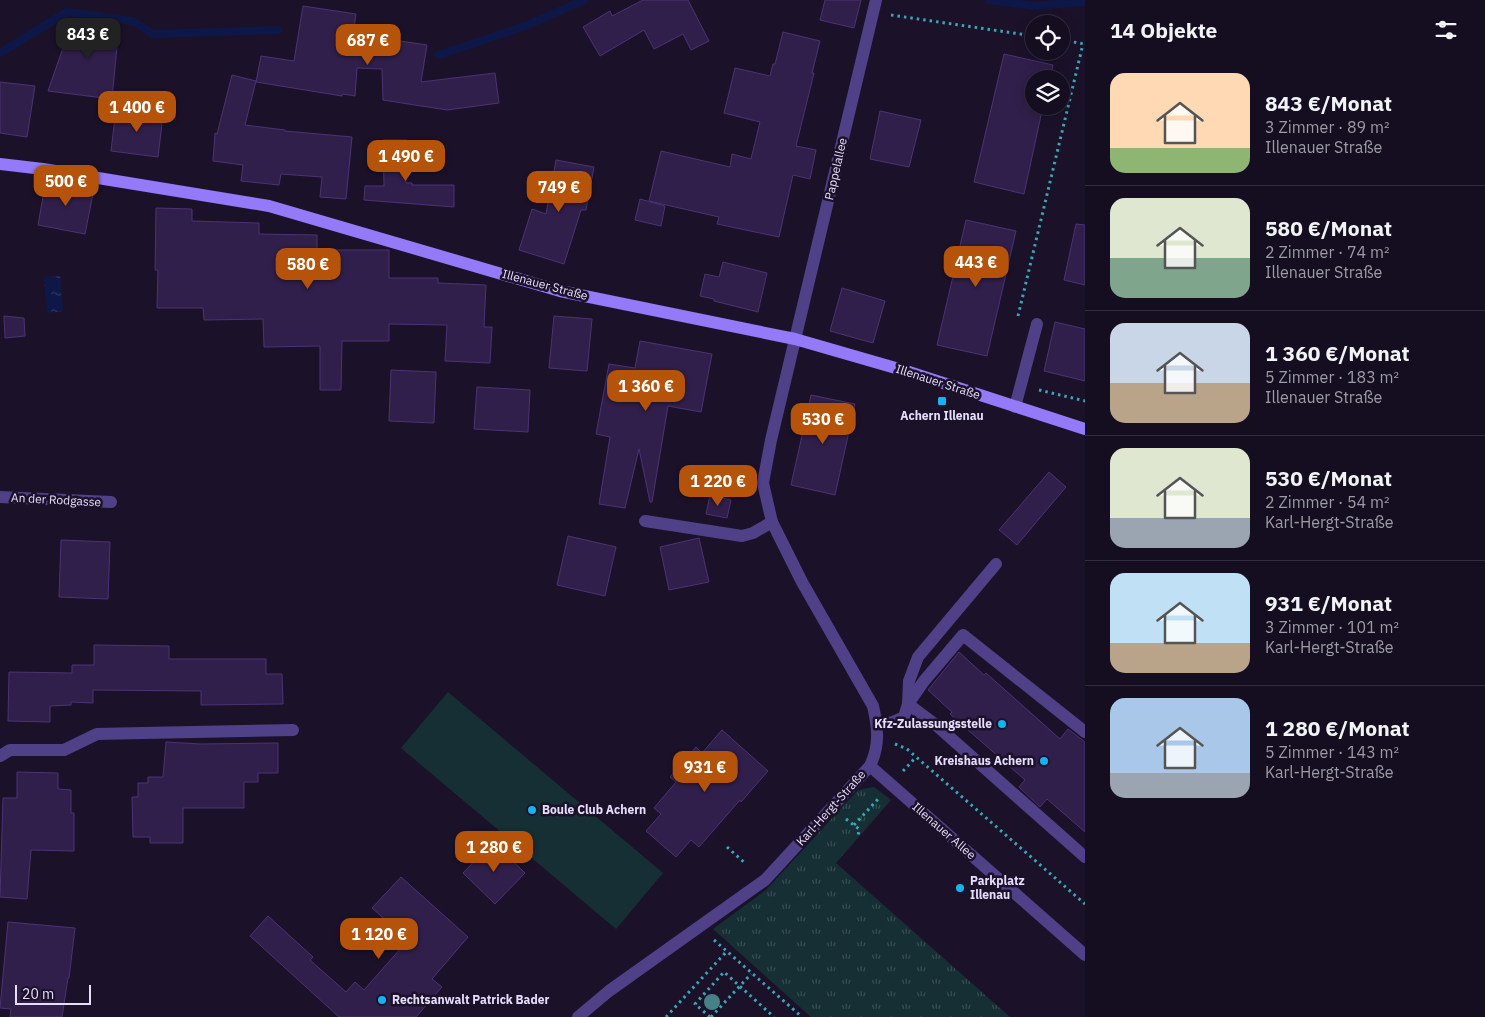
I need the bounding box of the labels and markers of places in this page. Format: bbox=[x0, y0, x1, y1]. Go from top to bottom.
pin: 843 € bbox=[53, 18, 123, 60]
pin: 687 € bbox=[333, 23, 403, 66]
pin: 1 400 € bbox=[91, 90, 183, 133]
pin: 1 490 € bbox=[360, 140, 452, 182]
pin: 500 € bbox=[31, 164, 101, 207]
pin: 749 € bbox=[524, 170, 594, 213]
pin: 443 € bbox=[941, 246, 1011, 288]
pin: 580 € bbox=[273, 248, 343, 290]
pin: 1 360 € bbox=[600, 370, 692, 412]
marker: Achern Illenau bbox=[936, 395, 948, 407]
pin: 530 € bbox=[788, 402, 858, 445]
place label: Achern Illenau bbox=[900, 408, 984, 423]
pin: 1 220 € bbox=[672, 464, 764, 507]
place label: Kfz-Zulassungsstelle bbox=[874, 716, 992, 731]
marker: Kfz-Zulassungsstelle bbox=[996, 718, 1008, 730]
pin: 931 € bbox=[670, 750, 740, 793]
place label: Kreishaus Achern bbox=[934, 753, 1034, 768]
marker: Kreishaus Achern bbox=[1038, 755, 1050, 767]
place label: Boule Club Achern bbox=[542, 802, 646, 817]
marker: Boule Club Achern bbox=[526, 804, 538, 816]
pin: 1 280 € bbox=[448, 830, 540, 873]
place label: Parkplatz Illenau bbox=[970, 873, 1025, 902]
marker: Parkplatz Illenau bbox=[954, 882, 966, 894]
pin: 1 120 € bbox=[333, 918, 425, 960]
place label: Rechtsanwalt Patrick Bader bbox=[392, 992, 549, 1007]
marker: Rechtsanwalt Patrick Bader bbox=[376, 994, 388, 1006]

